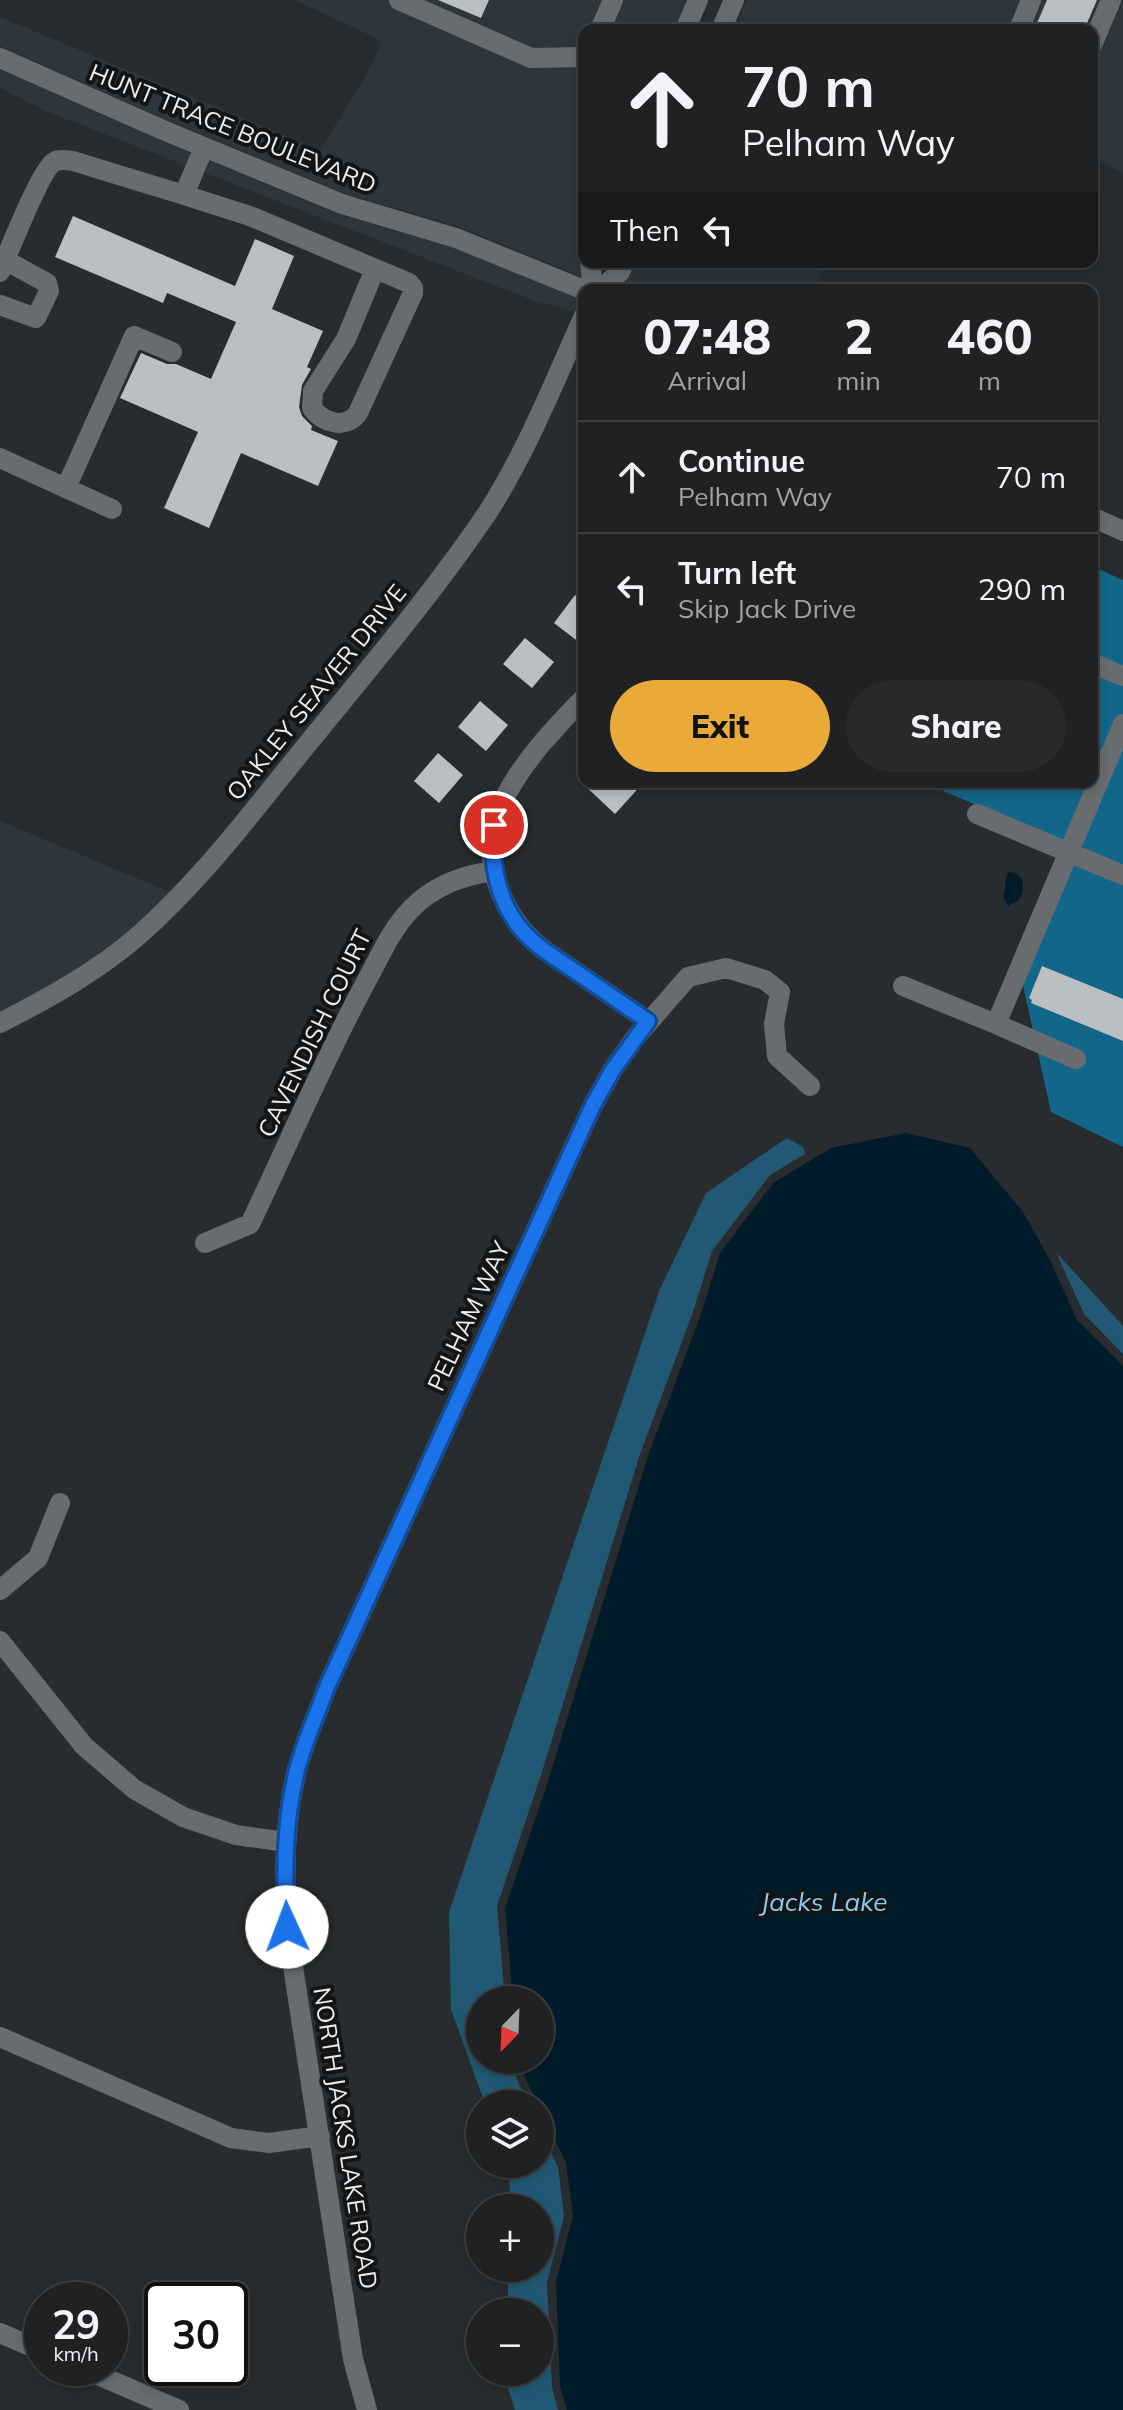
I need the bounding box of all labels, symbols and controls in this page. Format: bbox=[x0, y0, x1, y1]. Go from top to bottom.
text: 70 m bbox=[742, 51, 875, 121]
icon: ahead bbox=[610, 56, 714, 160]
street label: HUNT TRACE BOULEVARD bbox=[85, 57, 381, 199]
text: Pelham Way bbox=[742, 120, 955, 165]
icon: left bbox=[696, 208, 740, 252]
text: Then bbox=[610, 211, 680, 249]
text: 07:48 bbox=[643, 306, 771, 366]
text: 2 bbox=[844, 306, 873, 366]
text: 460 bbox=[946, 306, 1033, 366]
text: Arrival bbox=[667, 364, 747, 397]
text: min bbox=[837, 364, 881, 397]
text: m bbox=[978, 364, 1001, 397]
text: Continue bbox=[678, 442, 805, 480]
icon: ahead bbox=[610, 455, 654, 499]
text: 70 m bbox=[996, 458, 1066, 496]
text: Pelham Way bbox=[678, 480, 832, 513]
text: Turn left bbox=[678, 554, 796, 592]
icon: left bbox=[610, 567, 654, 611]
text: 290 m bbox=[978, 570, 1066, 608]
street label: OAKLEY SEAVER DRIVE bbox=[220, 578, 412, 806]
text: Skip Jack Drive bbox=[678, 592, 856, 625]
button: Exit bbox=[610, 680, 830, 772]
button: Share bbox=[846, 680, 1066, 772]
pin bbox=[460, 791, 528, 859]
icon: arrive bbox=[472, 803, 516, 847]
street label: CAVENDISH COURT bbox=[251, 924, 378, 1142]
street label: PELHAM WAY bbox=[420, 1236, 516, 1396]
position arrow bbox=[245, 1885, 329, 1969]
water label: Jacks Lake bbox=[759, 1885, 887, 1918]
street label: NORTH JACKS LAKE ROAD bbox=[307, 1985, 385, 2291]
north arrow bbox=[466, 1986, 554, 2074]
map controls bbox=[466, 1986, 554, 2386]
button: layers bbox=[466, 2090, 554, 2178]
button: + bbox=[466, 2194, 554, 2282]
speed limit sign: 30 bbox=[144, 2282, 248, 2386]
button: − bbox=[466, 2298, 554, 2386]
text: 29 bbox=[52, 2299, 100, 2349]
text: km/h bbox=[53, 2341, 99, 2366]

